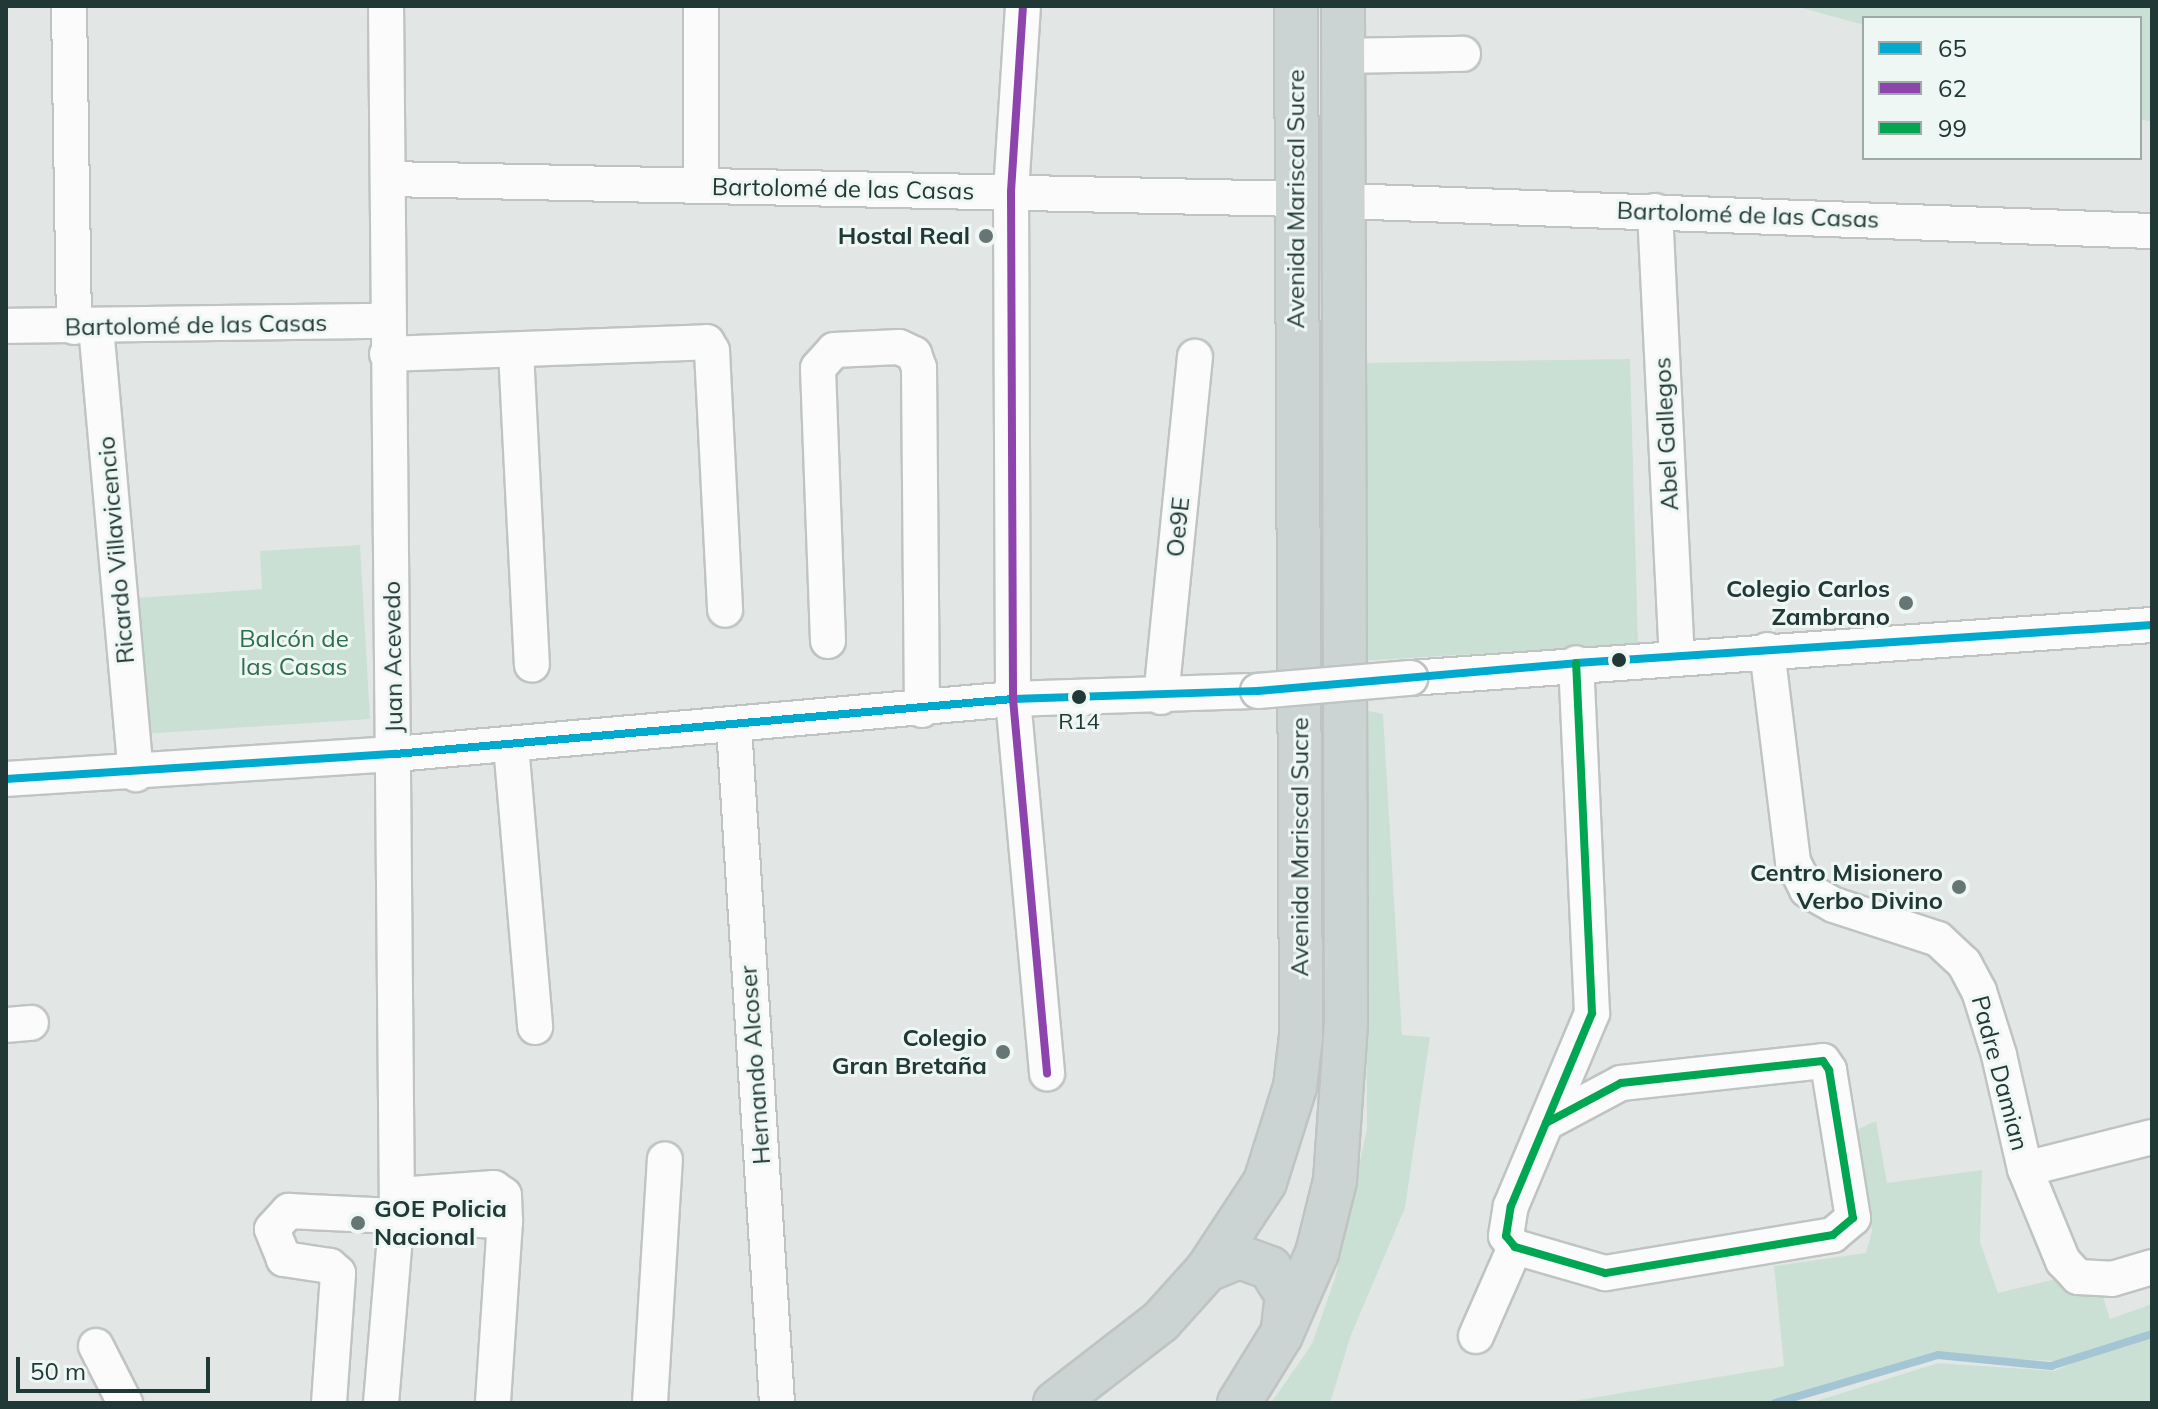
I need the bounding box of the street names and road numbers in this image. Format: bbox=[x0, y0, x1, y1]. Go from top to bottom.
street label: Avenida Mariscal Sucre bbox=[1282, 69, 1310, 329]
street label: Bartolomé de las Casas bbox=[712, 172, 974, 206]
street label: Bartolomé de las Casas bbox=[1616, 196, 1880, 234]
street label: Bartolomé de las Casas bbox=[65, 308, 327, 342]
street label: Abel Gallegos bbox=[1648, 357, 1684, 511]
street label: Ricardo Villavicencio bbox=[92, 435, 140, 665]
street label: Oe9E bbox=[1161, 496, 1195, 558]
street label: Juan Acevedo bbox=[377, 581, 409, 733]
street label: Avenida Mariscal Sucre bbox=[1286, 717, 1314, 977]
street label: Hernando Alcoser bbox=[734, 965, 776, 1165]
street label: Padre Damian bbox=[1965, 992, 2035, 1154]

